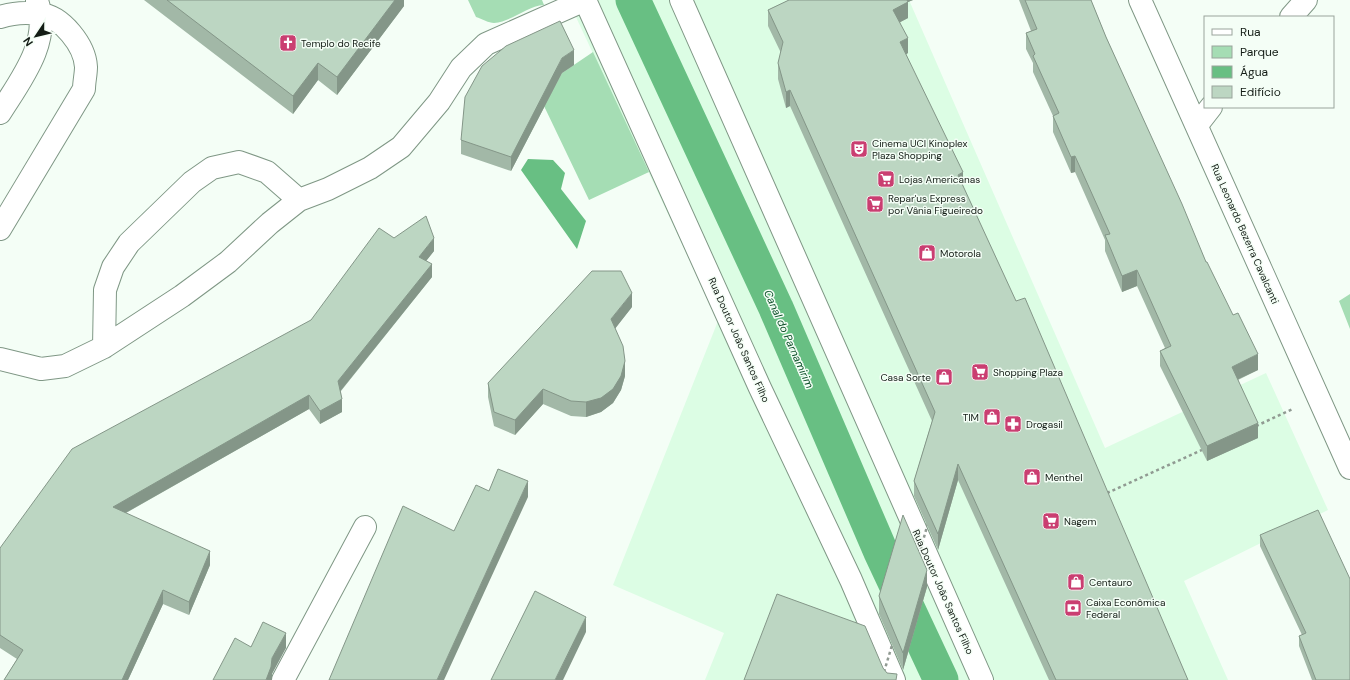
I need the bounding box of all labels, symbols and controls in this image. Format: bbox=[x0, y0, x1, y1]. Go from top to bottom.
north arrow bbox=[16, 16, 56, 56]
legend bbox=[1204, 16, 1334, 108]
text: Rua bbox=[1240, 24, 1261, 40]
church icon: Templo do Recife bbox=[278, 33, 298, 53]
text: N bbox=[20, 34, 36, 49]
place label: Templo do Recife bbox=[301, 37, 381, 50]
text: Parque bbox=[1240, 44, 1279, 60]
text: Água bbox=[1240, 64, 1268, 80]
text: Edifício bbox=[1240, 84, 1281, 100]
place label: Cinema UCI Kinoplex Plaza Shopping bbox=[872, 137, 968, 162]
theatre icon: Cinema UCI Kinoplex Plaza Shopping bbox=[849, 139, 869, 159]
street label: Rua Leonardo Bezerra Cavalcanti bbox=[1208, 162, 1282, 306]
supermarket icon: Lojas Americanas bbox=[876, 169, 896, 189]
place label: Lojas Americanas bbox=[899, 173, 980, 186]
place label: Repar'us Express por Vânia Figueiredo bbox=[888, 192, 983, 217]
supermarket icon: Repar'us Express por Vânia Figueiredo bbox=[865, 194, 885, 214]
shop icon: Motorola bbox=[917, 243, 937, 263]
place label: Motorola bbox=[940, 247, 981, 260]
street label: Rua Doutor João Santos Filho bbox=[706, 276, 772, 405]
water label: Canal do Parnamirim bbox=[761, 288, 817, 391]
supermarket icon: Shopping Plaza bbox=[970, 362, 990, 382]
place label: Shopping Plaza bbox=[993, 366, 1063, 379]
shop icon: Casa Sorte bbox=[934, 367, 954, 387]
place label: Casa Sorte bbox=[880, 371, 931, 384]
shop icon: TIM bbox=[982, 407, 1002, 427]
place label: TIM bbox=[963, 411, 979, 424]
pharmacy icon: Drogasil bbox=[1003, 414, 1023, 434]
place label: Drogasil bbox=[1026, 418, 1063, 431]
shop icon: Menthel bbox=[1022, 467, 1042, 487]
place label: Menthel bbox=[1045, 471, 1082, 484]
supermarket icon: Nagem bbox=[1041, 511, 1061, 531]
place label: Nagem bbox=[1064, 515, 1096, 528]
street label: Rua Doutor João Santos Filho bbox=[910, 528, 976, 657]
shop icon: Centauro bbox=[1066, 572, 1086, 592]
place label: Centauro bbox=[1089, 576, 1132, 589]
place label: Caixa Econômica Federal bbox=[1086, 596, 1165, 621]
bank icon: Caixa Econômica Federal bbox=[1063, 598, 1083, 618]

